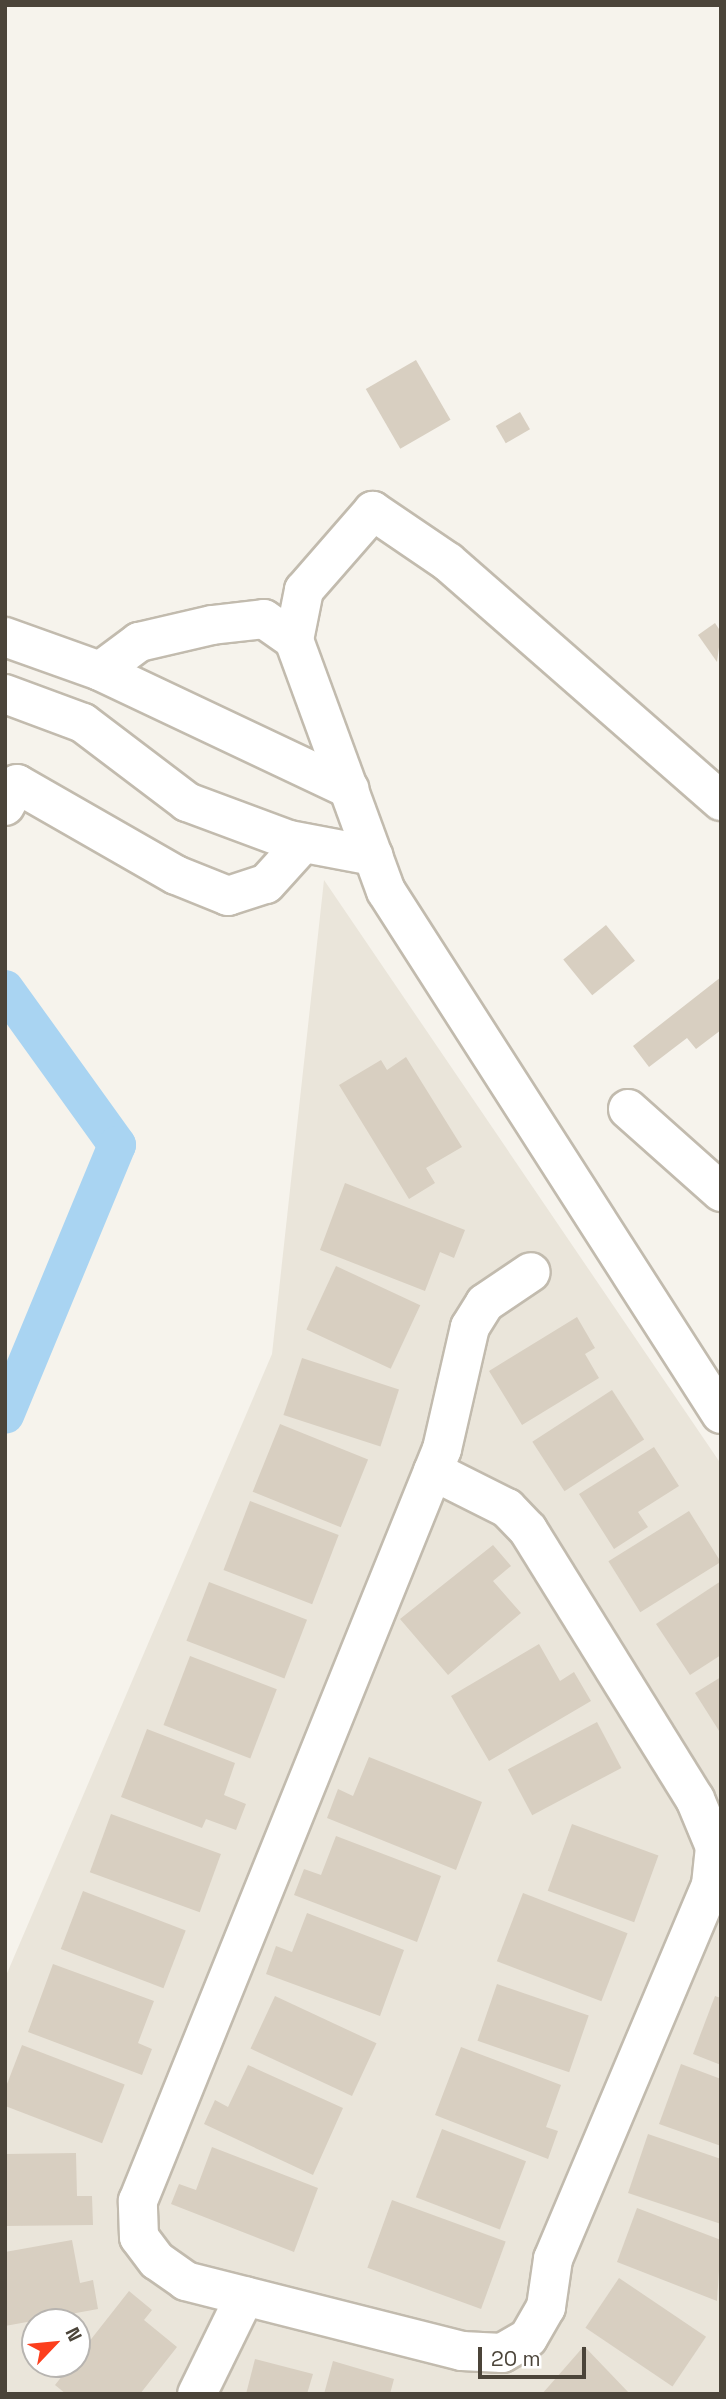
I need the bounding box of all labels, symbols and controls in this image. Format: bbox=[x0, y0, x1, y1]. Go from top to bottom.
north arrow bbox=[21, 2308, 91, 2378]
text: N bbox=[59, 2323, 88, 2346]
scale bar bbox=[481, 2332, 590, 2376]
text: 20 m bbox=[491, 2345, 541, 2372]

